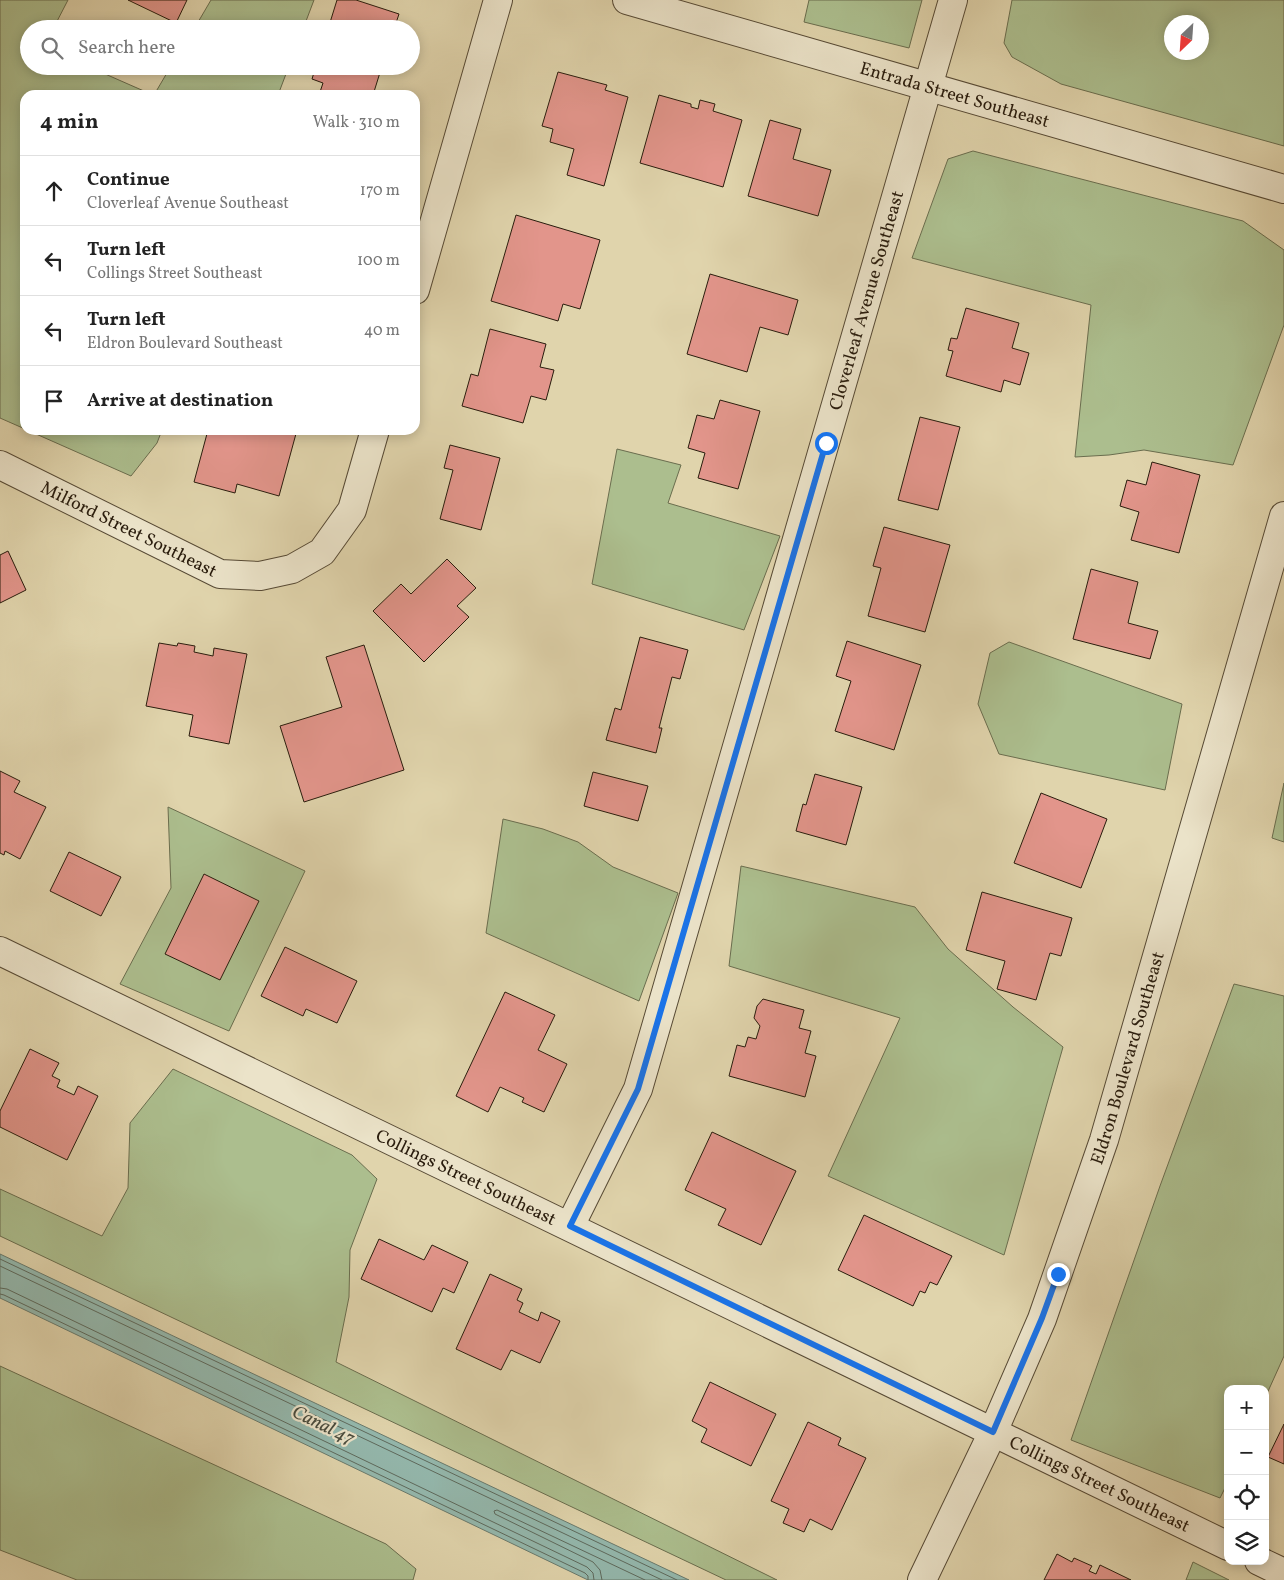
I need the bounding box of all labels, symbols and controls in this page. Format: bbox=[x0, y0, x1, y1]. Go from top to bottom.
north arrow bbox=[1164, 15, 1209, 60]
search box bbox=[20, 20, 420, 75]
icon: search bbox=[38, 34, 66, 62]
text: Search here bbox=[78, 35, 175, 61]
street label: Entrada Street Southeast bbox=[857, 57, 1052, 135]
text: 4 min bbox=[40, 108, 99, 137]
text: Walk · 310 m bbox=[313, 112, 400, 134]
text: Continue bbox=[87, 167, 170, 193]
icon: ahead bbox=[40, 177, 68, 205]
text: 170 m bbox=[360, 180, 400, 202]
street label: Cloverleaf Avenue Southeast bbox=[824, 188, 911, 413]
text: Cloverleaf Avenue Southeast bbox=[87, 193, 289, 215]
text: Turn left bbox=[87, 237, 166, 263]
icon: left bbox=[40, 247, 68, 275]
text: 100 m bbox=[357, 250, 400, 272]
text: Collings Street Southeast bbox=[87, 263, 263, 285]
text: Turn left bbox=[87, 307, 166, 333]
icon: left bbox=[40, 317, 68, 345]
text: 40 m bbox=[364, 320, 400, 342]
text: Eldron Boulevard Southeast bbox=[87, 333, 283, 355]
icon: arrive bbox=[40, 387, 68, 415]
text: Arrive at destination bbox=[87, 388, 273, 414]
route start bbox=[815, 432, 838, 455]
street label: Milford Street Southeast bbox=[36, 476, 221, 584]
street label: Eldron Boulevard Southeast bbox=[1085, 949, 1172, 1168]
street label: Collings Street Southeast bbox=[371, 1124, 560, 1233]
route end bbox=[1047, 1263, 1070, 1286]
map controls bbox=[1224, 1385, 1269, 1565]
button: + bbox=[1224, 1385, 1269, 1430]
water label: Canal 47 bbox=[287, 1399, 359, 1452]
button: − bbox=[1224, 1430, 1269, 1475]
street label: Collings Street Southeast bbox=[1005, 1431, 1194, 1540]
button: locate bbox=[1224, 1475, 1269, 1520]
button: layers bbox=[1224, 1520, 1269, 1565]

